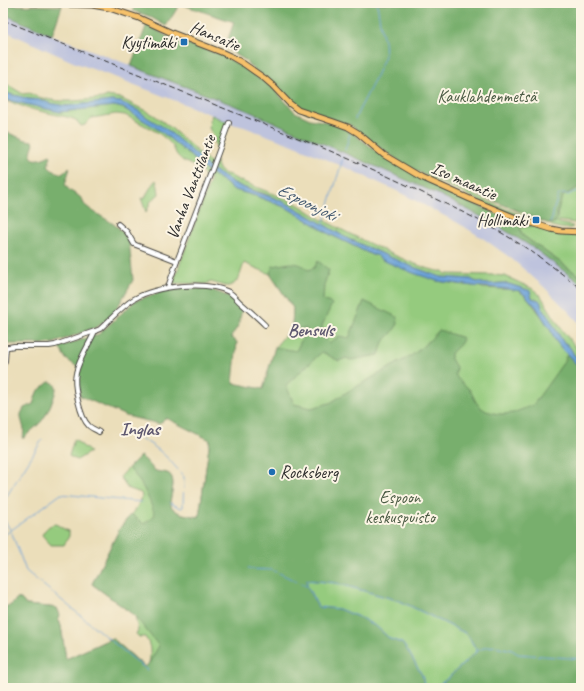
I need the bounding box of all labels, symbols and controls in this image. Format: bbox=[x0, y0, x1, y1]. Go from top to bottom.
street label: Hansatie bbox=[187, 16, 244, 56]
place label: Kyytimäki bbox=[121, 32, 178, 53]
marker: Kyytimäki bbox=[179, 37, 189, 47]
park label: Kauklahdenmetsä bbox=[437, 86, 538, 107]
street label: Vanha Vanttilantie bbox=[162, 131, 221, 242]
street label: Iso maantie bbox=[428, 157, 501, 205]
water label: Espoonjoki bbox=[274, 178, 344, 228]
place label: Hollimäki bbox=[477, 210, 530, 231]
marker: Hollimäki bbox=[531, 215, 541, 225]
district label: Bensuls bbox=[288, 319, 336, 341]
district label: Inglas bbox=[120, 418, 161, 440]
place label: Rocksberg bbox=[280, 462, 339, 483]
marker: Rocksberg bbox=[267, 467, 277, 477]
park label: Espoon keskuspuisto bbox=[365, 487, 437, 528]

